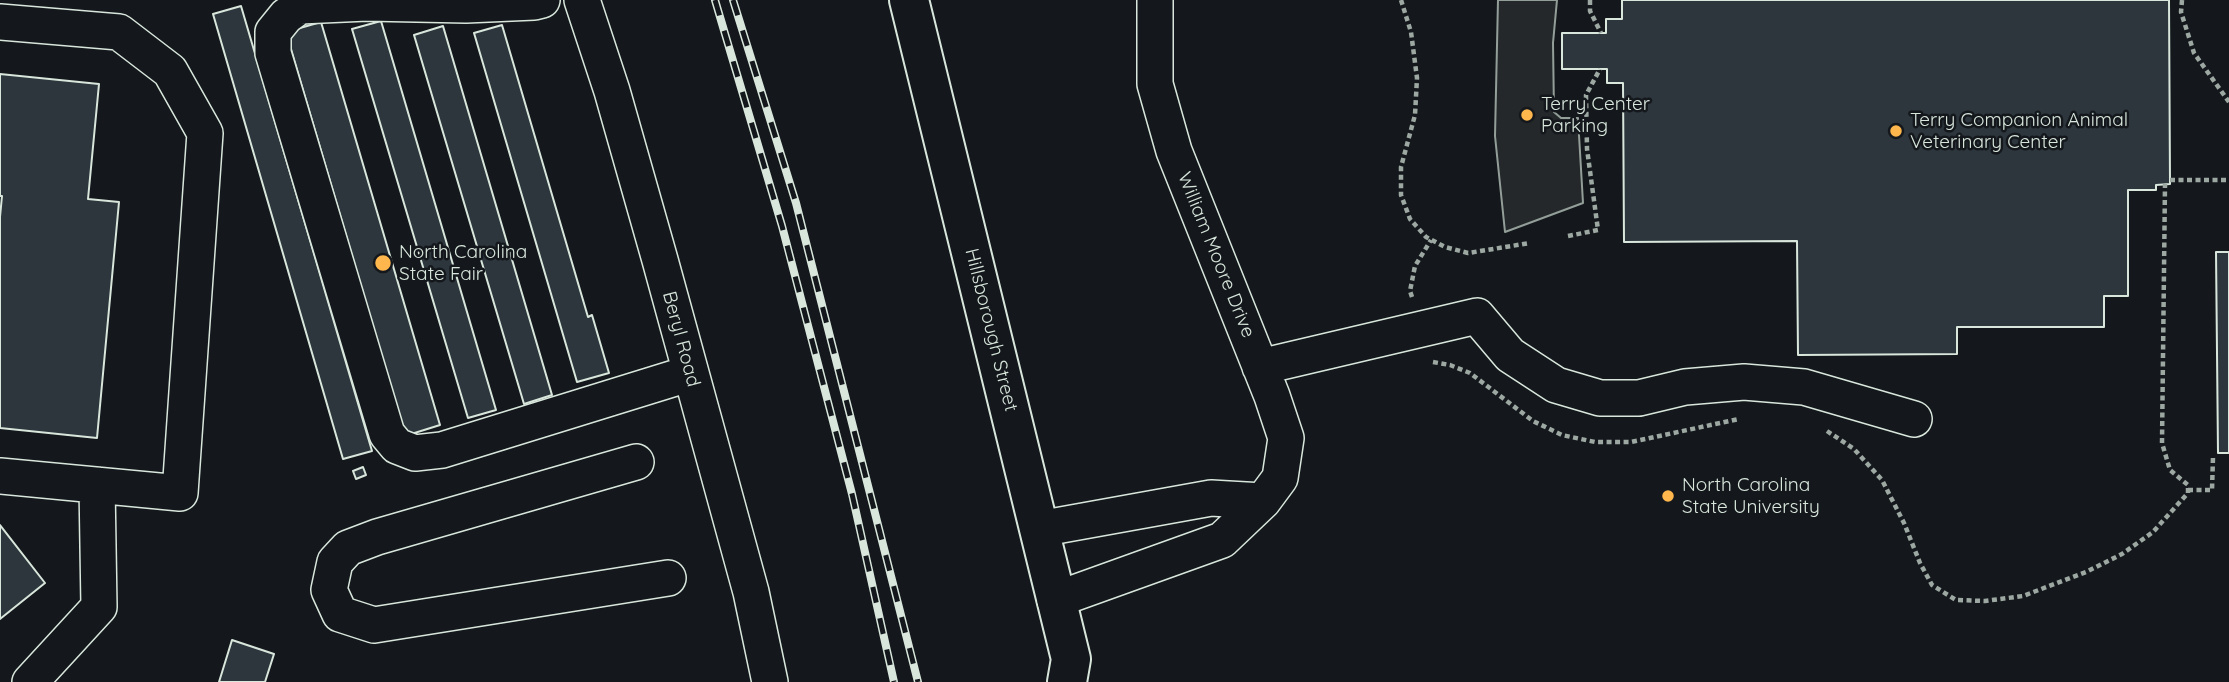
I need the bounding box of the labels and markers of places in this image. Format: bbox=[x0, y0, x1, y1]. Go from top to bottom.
place label: Terry Center Parking bbox=[1541, 93, 1650, 137]
marker: Terry Center Parking bbox=[1519, 107, 1535, 123]
place label: Terry Companion Animal Veterinary Center bbox=[1910, 109, 2128, 153]
marker: Terry Companion Animal Veterinary Center bbox=[1888, 123, 1904, 139]
place label: North Carolina State Fair bbox=[399, 241, 527, 285]
marker: North Carolina State Fair bbox=[373, 253, 393, 273]
place label: North Carolina State University bbox=[1682, 474, 1820, 518]
marker: North Carolina State University bbox=[1660, 488, 1676, 504]

